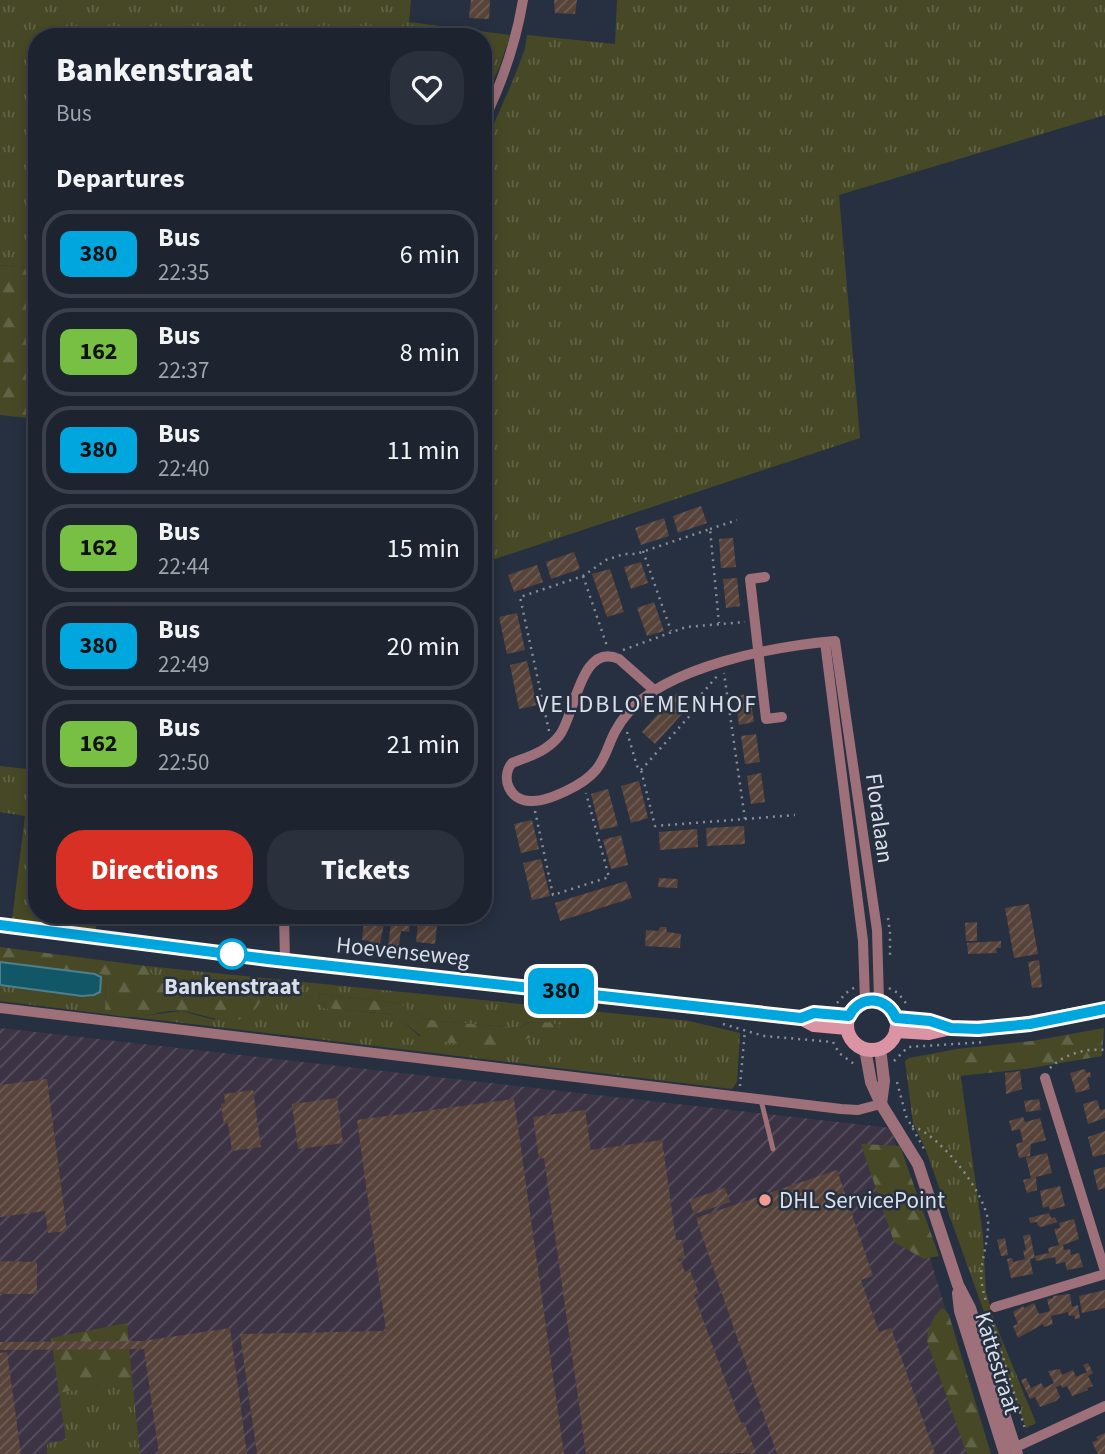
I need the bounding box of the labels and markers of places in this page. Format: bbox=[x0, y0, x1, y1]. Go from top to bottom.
marker: Bankenstraat bbox=[217, 939, 247, 969]
place label: Bankenstraat bbox=[164, 970, 300, 1003]
place label: DHL ServicePoint bbox=[779, 1184, 945, 1217]
marker: DHL ServicePoint bbox=[757, 1192, 773, 1208]

